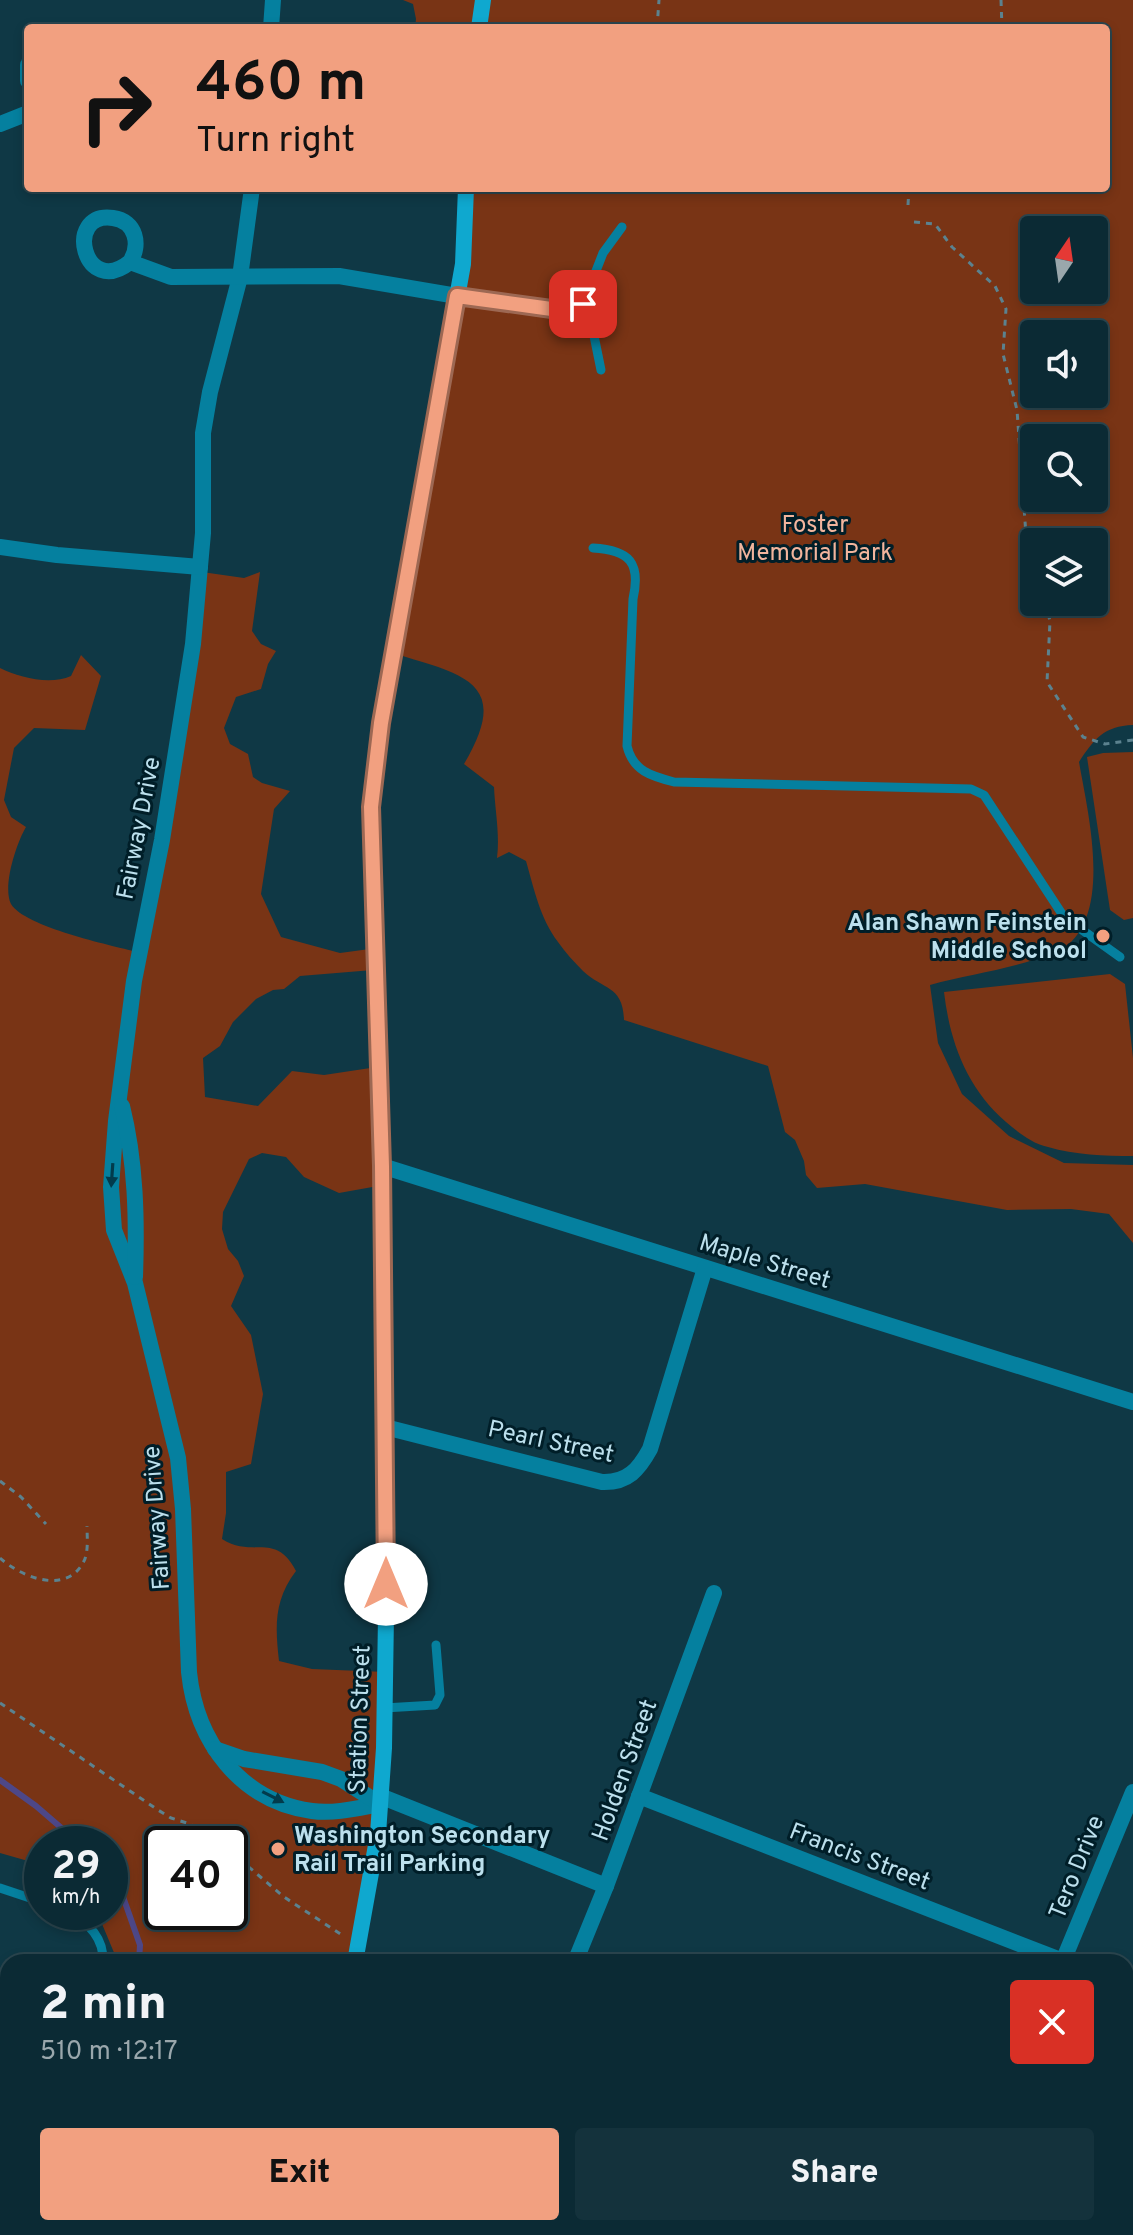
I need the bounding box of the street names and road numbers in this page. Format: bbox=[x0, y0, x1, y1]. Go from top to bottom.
street label: Fairway Drive bbox=[111, 755, 168, 902]
street label: Maple Street bbox=[695, 1229, 834, 1297]
street label: Pearl Street bbox=[485, 1415, 616, 1471]
street label: Fairway Drive bbox=[138, 1445, 178, 1591]
street label: Station Street bbox=[343, 1644, 379, 1794]
street label: Holden Street bbox=[586, 1696, 665, 1846]
street label: Tero Drive bbox=[1043, 1811, 1112, 1924]
street label: Francis Street bbox=[785, 1817, 934, 1898]

